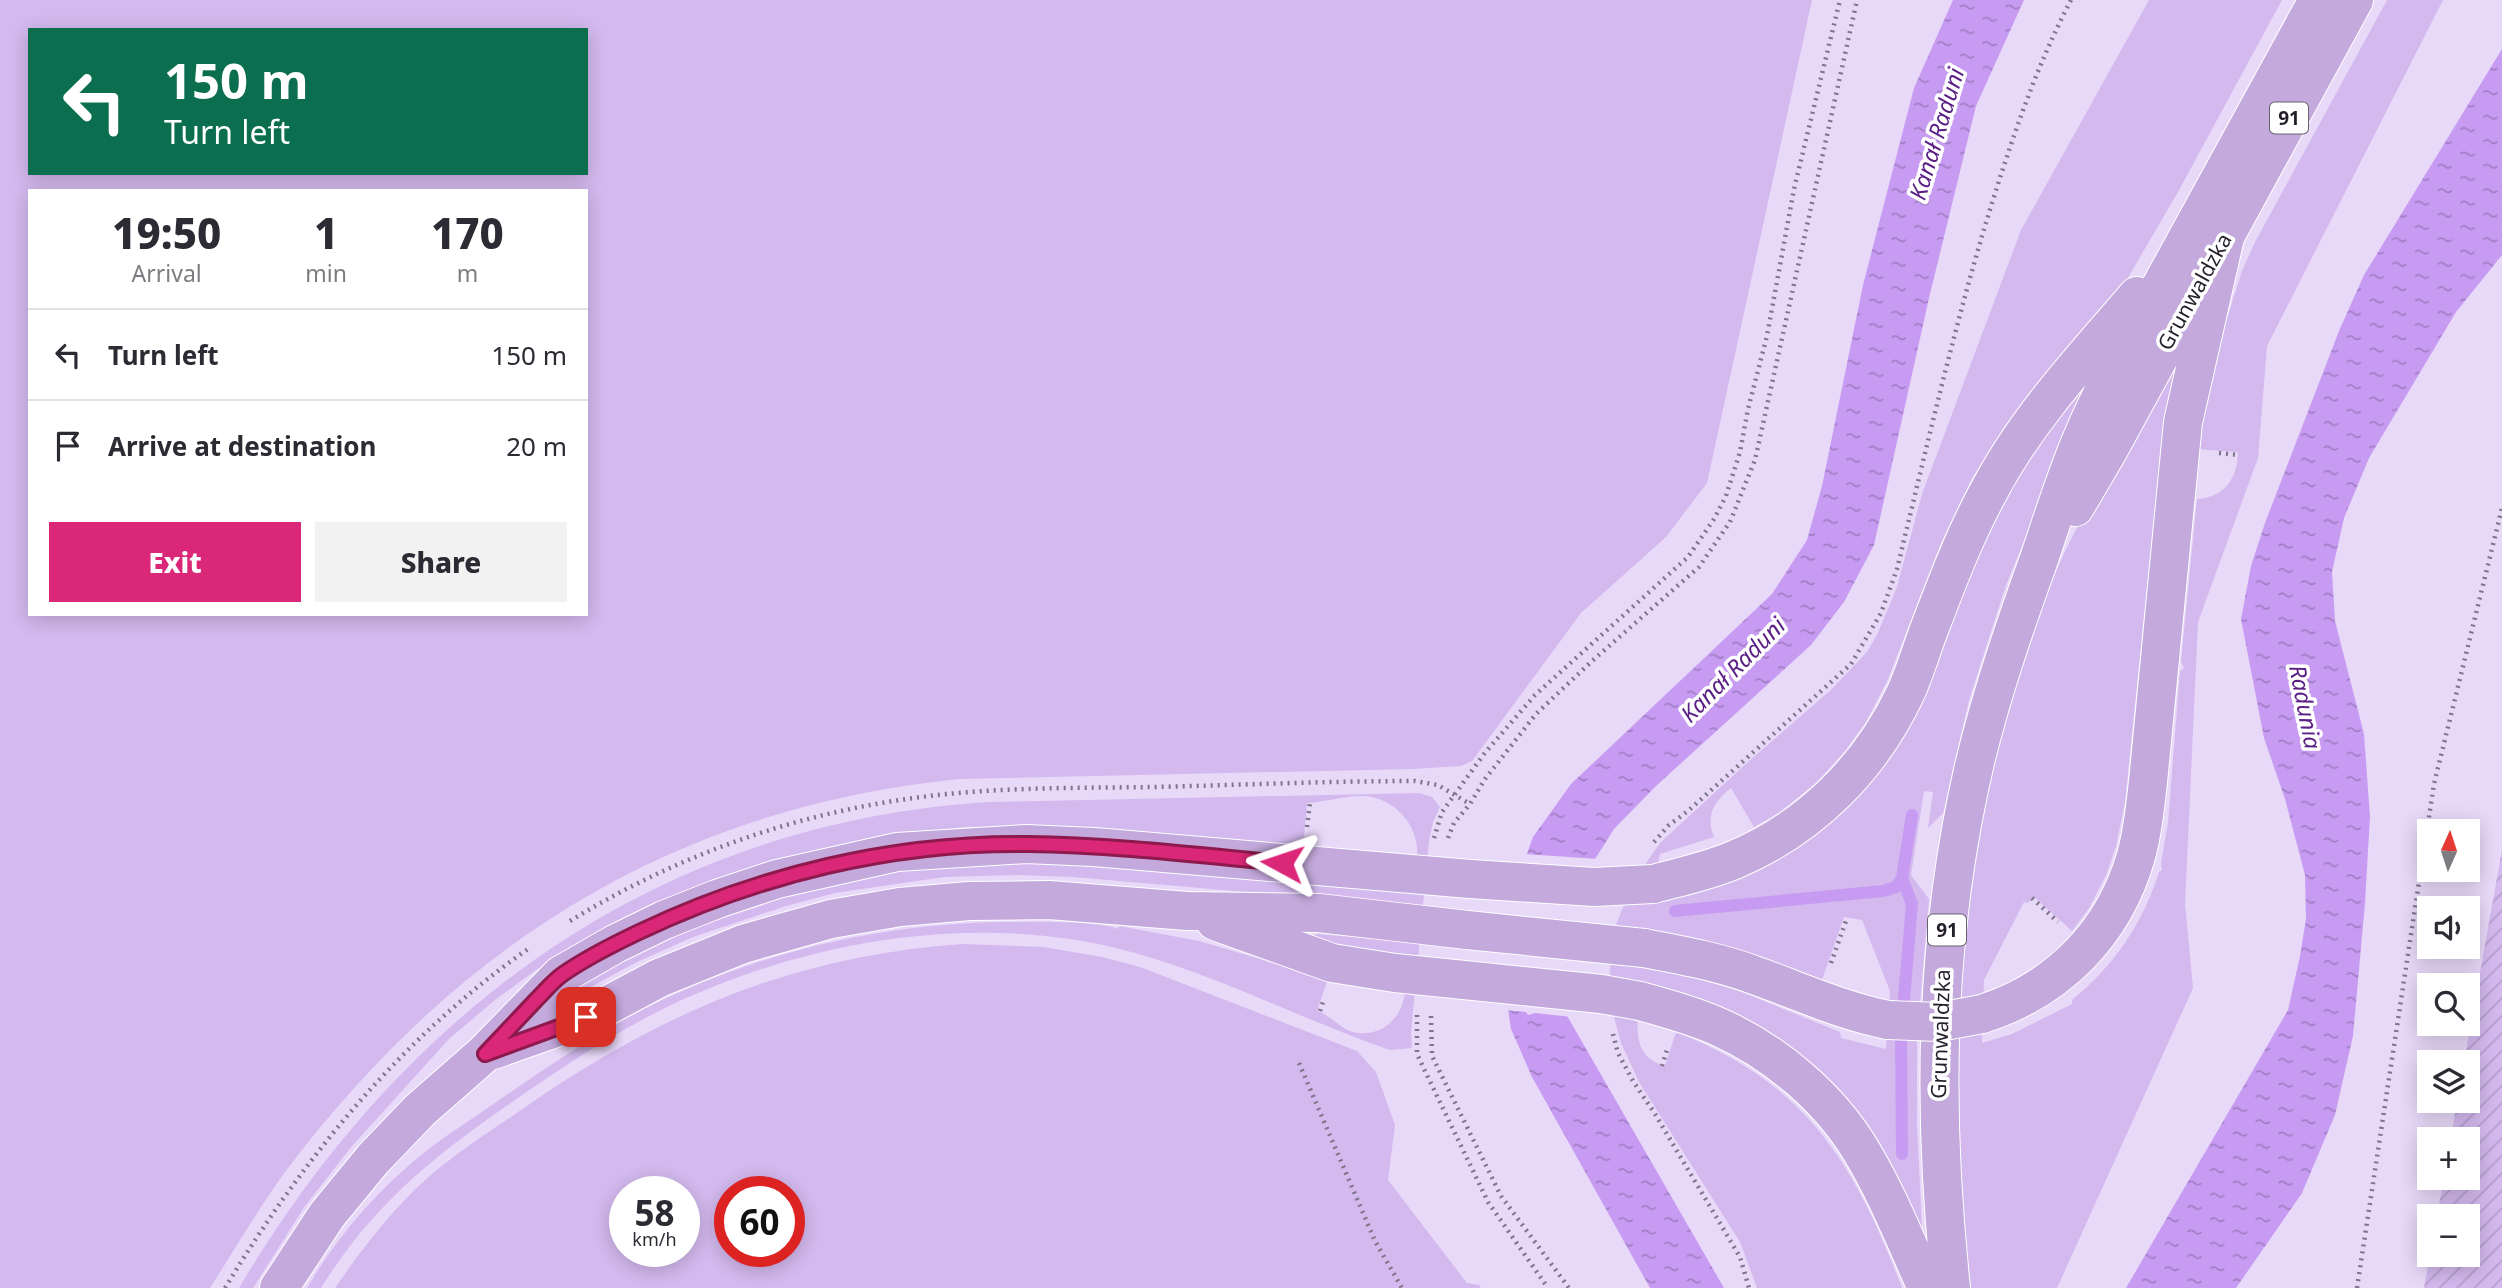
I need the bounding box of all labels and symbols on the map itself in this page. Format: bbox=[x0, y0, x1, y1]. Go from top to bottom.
water label: Kanał Raduni bbox=[1901, 63, 1972, 204]
road number: 91 bbox=[2270, 102, 2308, 134]
street label: Grunwaldzka bbox=[2151, 228, 2238, 355]
water label: Kanał Raduni bbox=[1673, 609, 1793, 729]
water label: Radunia bbox=[2282, 662, 2330, 752]
north arrow bbox=[2417, 819, 2480, 882]
position arrow bbox=[1245, 826, 1319, 900]
road number: 91 bbox=[1928, 914, 1966, 946]
street label: Grunwaldzka bbox=[1924, 969, 1956, 1099]
pin bbox=[556, 987, 616, 1047]
speed limit sign: 60 bbox=[714, 1176, 805, 1267]

